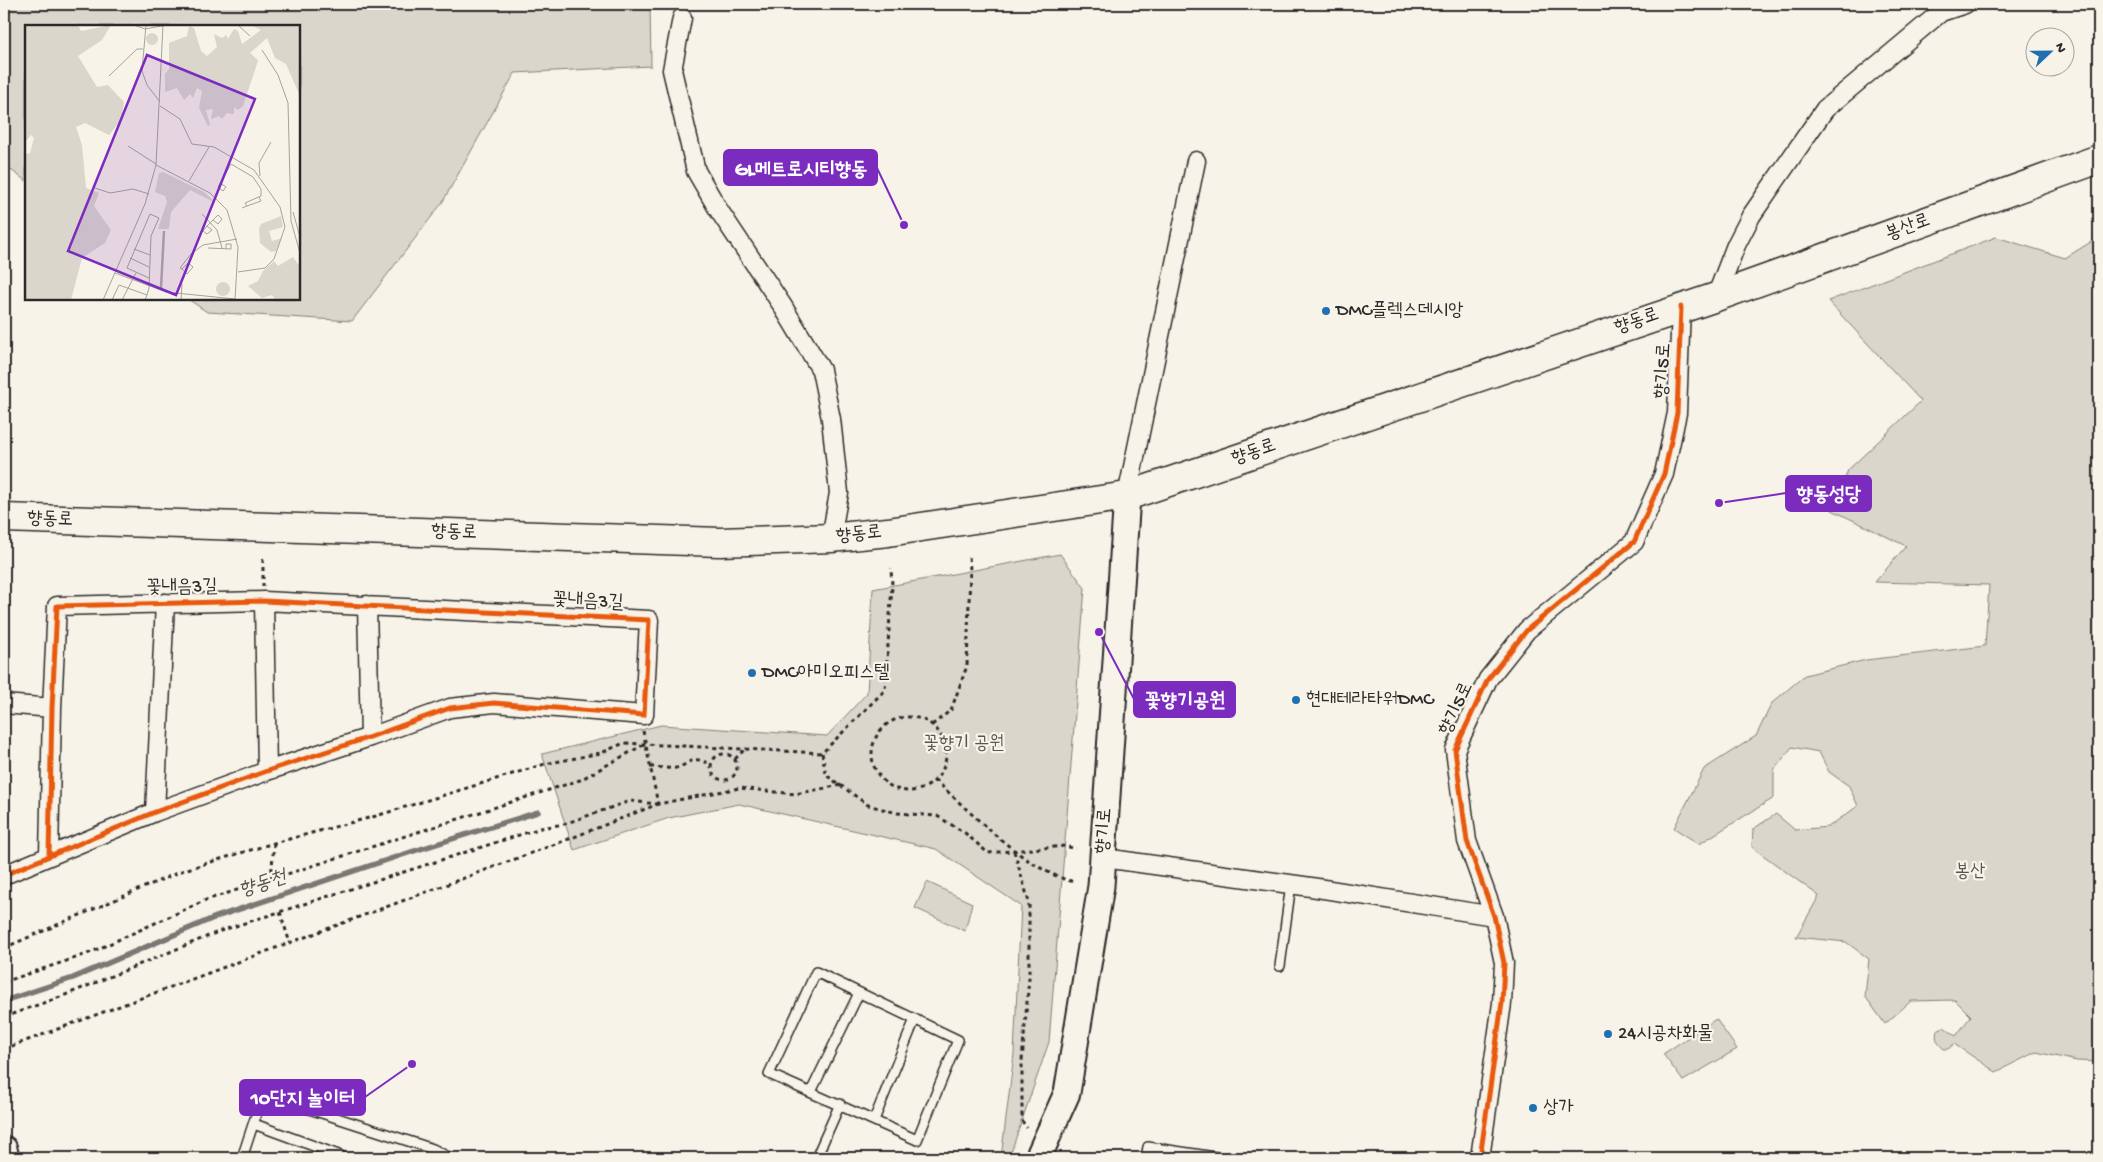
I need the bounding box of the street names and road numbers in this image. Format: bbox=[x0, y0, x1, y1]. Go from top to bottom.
street label: 봉산로 bbox=[1883, 209, 1933, 247]
street label: 향동로 bbox=[1612, 304, 1662, 340]
street label: 향기5로 bbox=[1651, 343, 1677, 399]
street label: 향동로 bbox=[1229, 435, 1279, 471]
street label: 향동로 bbox=[27, 508, 73, 532]
street label: 향동로 bbox=[431, 521, 477, 545]
street label: 향동로 bbox=[835, 521, 883, 549]
street label: 꽃내음3길 bbox=[146, 576, 218, 600]
street label: 꽃내음3길 bbox=[552, 589, 624, 615]
street label: 향기5로 bbox=[1435, 679, 1479, 739]
street label: 향기로 bbox=[1092, 807, 1118, 855]

